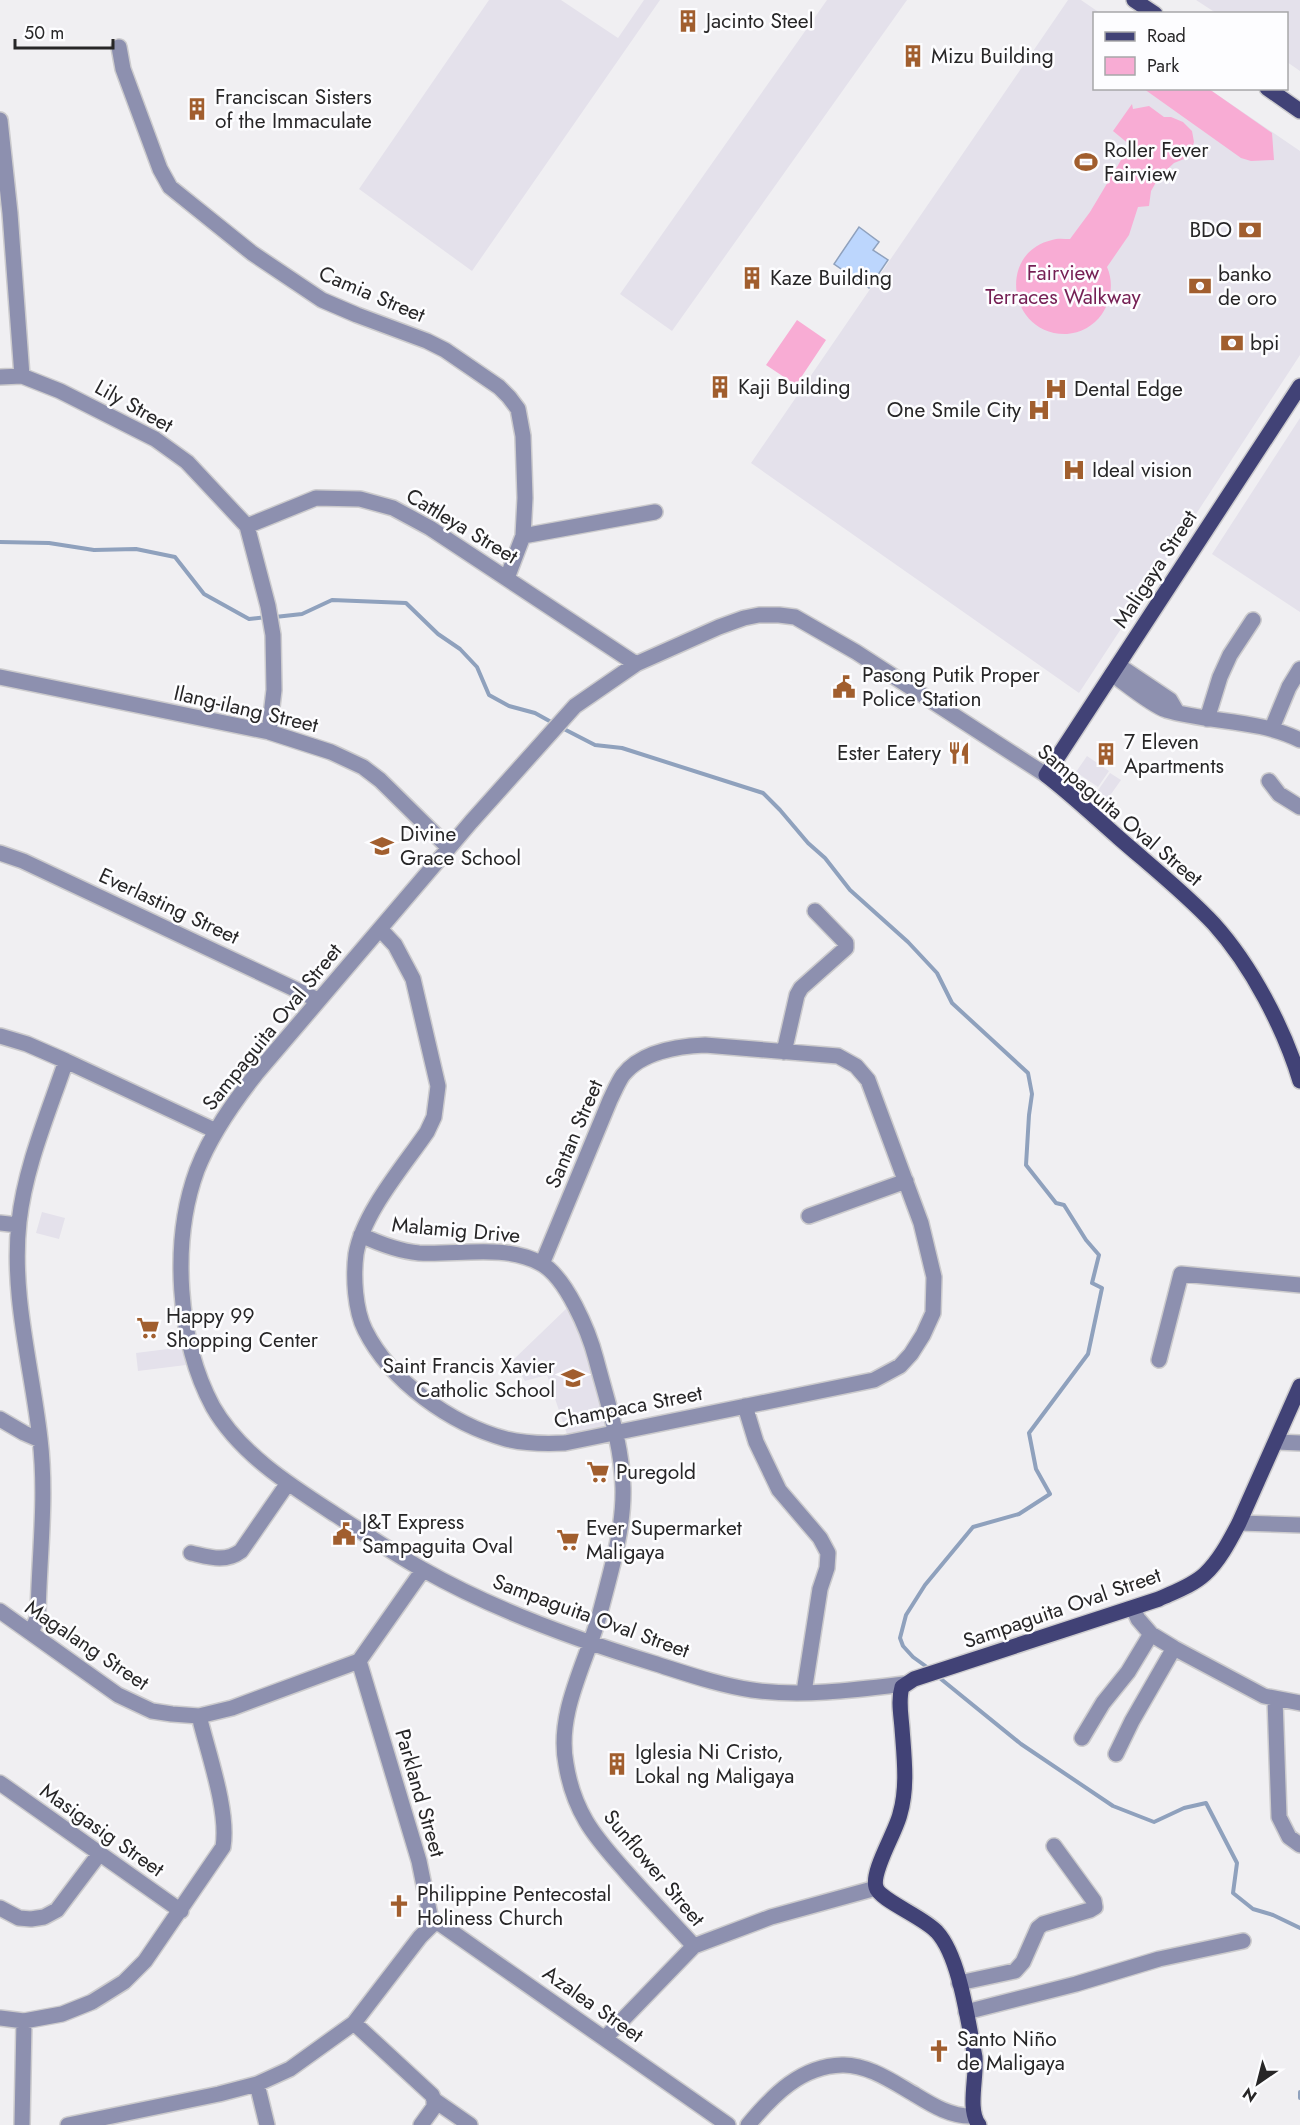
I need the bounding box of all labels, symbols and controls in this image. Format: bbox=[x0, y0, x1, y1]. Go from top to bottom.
place label: Jacinto Steel bbox=[703, 6, 813, 36]
building icon: Jacinto Steel bbox=[675, 8, 701, 34]
scale bar bbox=[15, 12, 112, 50]
legend bbox=[1093, 12, 1288, 90]
text: 50 m bbox=[24, 20, 64, 46]
text: Road bbox=[1147, 23, 1186, 49]
place label: Mizu Building bbox=[931, 41, 1054, 71]
building icon: Mizu Building bbox=[900, 43, 926, 69]
text: Park bbox=[1147, 53, 1179, 79]
place label: Franciscan Sisters of the Immaculate bbox=[215, 82, 372, 136]
building icon: Franciscan Sisters of the Immaculate bbox=[184, 96, 210, 122]
place label: Roller Fever Fairview bbox=[1104, 135, 1209, 189]
sports icon: Roller Fever Fairview bbox=[1073, 149, 1099, 175]
place label: BDO bbox=[1189, 215, 1232, 245]
bank icon: BDO bbox=[1237, 217, 1263, 243]
street label: Camia Street bbox=[314, 258, 430, 330]
park label: Fairview Terraces Walkway bbox=[985, 258, 1141, 312]
place label: banko de oro bbox=[1218, 259, 1277, 313]
place label: Kaze Building bbox=[770, 263, 892, 293]
building icon: Kaze Building bbox=[739, 265, 765, 291]
bank icon: banko de oro bbox=[1187, 273, 1213, 299]
place label: bpi bbox=[1250, 328, 1279, 358]
bank icon: bpi bbox=[1219, 330, 1245, 356]
street label: Lily Street bbox=[89, 372, 179, 440]
place label: Kaji Building bbox=[738, 372, 850, 402]
building icon: Kaji Building bbox=[707, 374, 733, 400]
place label: Dental Edge bbox=[1074, 374, 1183, 404]
hospital icon: Dental Edge bbox=[1043, 376, 1069, 402]
place label: One Smile City bbox=[887, 395, 1022, 425]
hospital icon: One Smile City bbox=[1026, 397, 1052, 423]
place label: Ideal vision bbox=[1092, 455, 1192, 485]
hospital icon: Ideal vision bbox=[1061, 457, 1087, 483]
street label: Cattleya Street bbox=[400, 481, 524, 571]
street label: Maligaya Street bbox=[1106, 504, 1204, 634]
place label: Pasong Putik Proper Police Station bbox=[862, 660, 1041, 714]
public building icon: Pasong Putik Proper Police Station bbox=[831, 674, 857, 700]
street label: Ilang-ilang Street bbox=[171, 678, 321, 740]
place label: 7 Eleven Apartments bbox=[1124, 727, 1224, 781]
street label: Sampaguita Oval Street bbox=[1031, 737, 1209, 893]
place label: Ester Eatery bbox=[837, 738, 942, 768]
restaurant icon: Ester Eatery bbox=[946, 740, 972, 766]
building icon: 7 Eleven Apartments bbox=[1093, 741, 1119, 767]
place label: Divine Grace School bbox=[400, 819, 521, 873]
school or university icon: Divine Grace School bbox=[369, 833, 395, 859]
street label: Everlasting Street bbox=[94, 860, 244, 952]
street label: Sampaguita Oval Street bbox=[195, 937, 349, 1117]
street label: Santan Street bbox=[538, 1075, 610, 1193]
street label: Malamig Drive bbox=[391, 1209, 522, 1251]
place label: Happy 99 Shopping Center bbox=[166, 1301, 319, 1355]
supermarket icon: Happy 99 Shopping Center bbox=[135, 1315, 161, 1341]
place label: Saint Francis Xavier Catholic School bbox=[383, 1351, 556, 1405]
school or university icon: Saint Francis Xavier Catholic School bbox=[560, 1365, 586, 1391]
street label: Champaca Street bbox=[551, 1378, 705, 1436]
place label: Puregold bbox=[616, 1457, 696, 1487]
supermarket icon: Puregold bbox=[585, 1459, 611, 1485]
place label: J&T Express Sampaguita Oval bbox=[359, 1507, 513, 1561]
place label: Ever Supermarket Maligaya bbox=[586, 1513, 742, 1567]
public building icon: J&T Express Sampaguita Oval bbox=[331, 1521, 357, 1547]
supermarket icon: Ever Supermarket Maligaya bbox=[555, 1527, 581, 1553]
street label: Sampaguita Oval Street bbox=[959, 1560, 1165, 1656]
street label: Sampaguita Oval Street bbox=[488, 1566, 694, 1666]
street label: Magalang Street bbox=[19, 1592, 155, 1698]
street label: Parkland Street bbox=[387, 1726, 453, 1860]
place label: Iglesia Ni Cristo, Lokal ng Maligaya bbox=[635, 1737, 794, 1791]
building icon: Iglesia Ni Cristo, Lokal ng Maligaya bbox=[604, 1751, 630, 1777]
street label: Masigasig Street bbox=[34, 1776, 170, 1884]
street label: Sunflower Street bbox=[596, 1803, 712, 1933]
place label: Philippine Pentecostal Holiness Church bbox=[417, 1879, 611, 1933]
church icon: Philippine Pentecostal Holiness Church bbox=[386, 1893, 412, 1919]
street label: Azalea Street bbox=[537, 1958, 649, 2050]
place label: Santo Niño de Maligaya bbox=[957, 2024, 1065, 2078]
church icon: Santo Niño de Maligaya bbox=[926, 2038, 952, 2064]
north arrow bbox=[1228, 2053, 1288, 2113]
text: N bbox=[1238, 2082, 1261, 2108]

